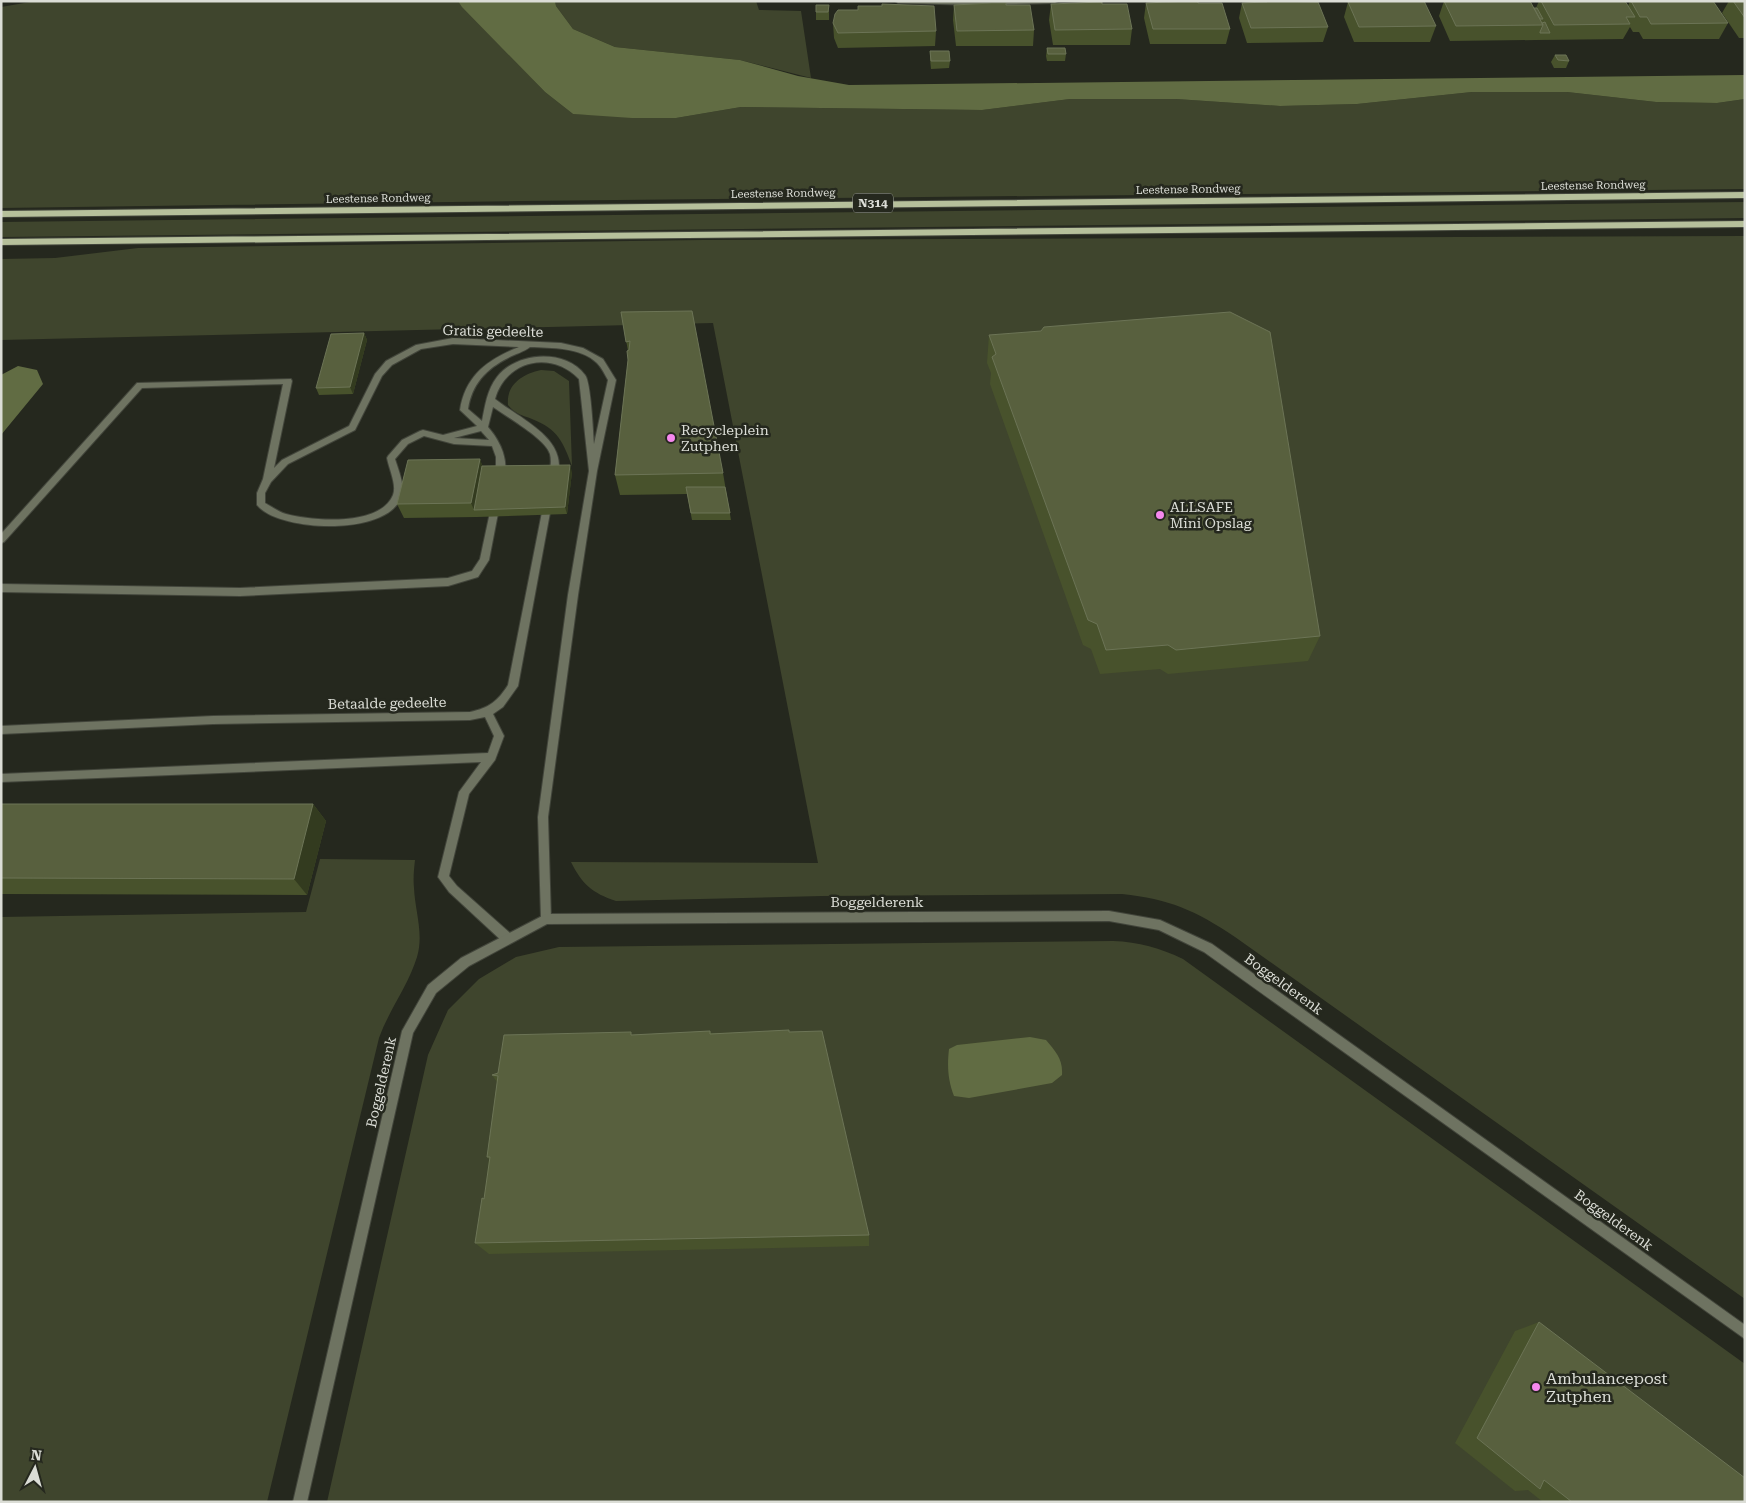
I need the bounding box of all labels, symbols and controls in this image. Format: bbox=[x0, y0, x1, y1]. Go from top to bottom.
street label: Leestense Rondweg bbox=[1540, 178, 1646, 193]
street label: Leestense Rondweg bbox=[1135, 182, 1241, 197]
street label: Leestense Rondweg bbox=[730, 186, 836, 201]
street label: Leestense Rondweg bbox=[325, 191, 431, 206]
road number: N314 bbox=[853, 194, 893, 212]
street label: Gratis gedeelte bbox=[443, 322, 544, 340]
place label: Recycleplein Zutphen bbox=[681, 422, 769, 454]
marker: Recycleplein Zutphen bbox=[665, 432, 677, 444]
place label: ALLSAFE Mini Opslag bbox=[1170, 499, 1252, 531]
marker: ALLSAFE Mini Opslag bbox=[1154, 509, 1166, 521]
street label: Betaalde gedeelte bbox=[328, 694, 447, 712]
street label: Boggelderenk bbox=[830, 894, 924, 910]
street label: Boggelderenk bbox=[1242, 950, 1326, 1018]
street label: Boggelderenk bbox=[363, 1035, 399, 1129]
street label: Boggelderenk bbox=[1572, 1186, 1656, 1254]
place label: Ambulancepost Zutphen bbox=[1546, 1369, 1667, 1406]
marker: Ambulancepost Zutphen bbox=[1530, 1381, 1542, 1393]
north arrow bbox=[10, 1443, 60, 1493]
text: N bbox=[30, 1447, 43, 1464]

